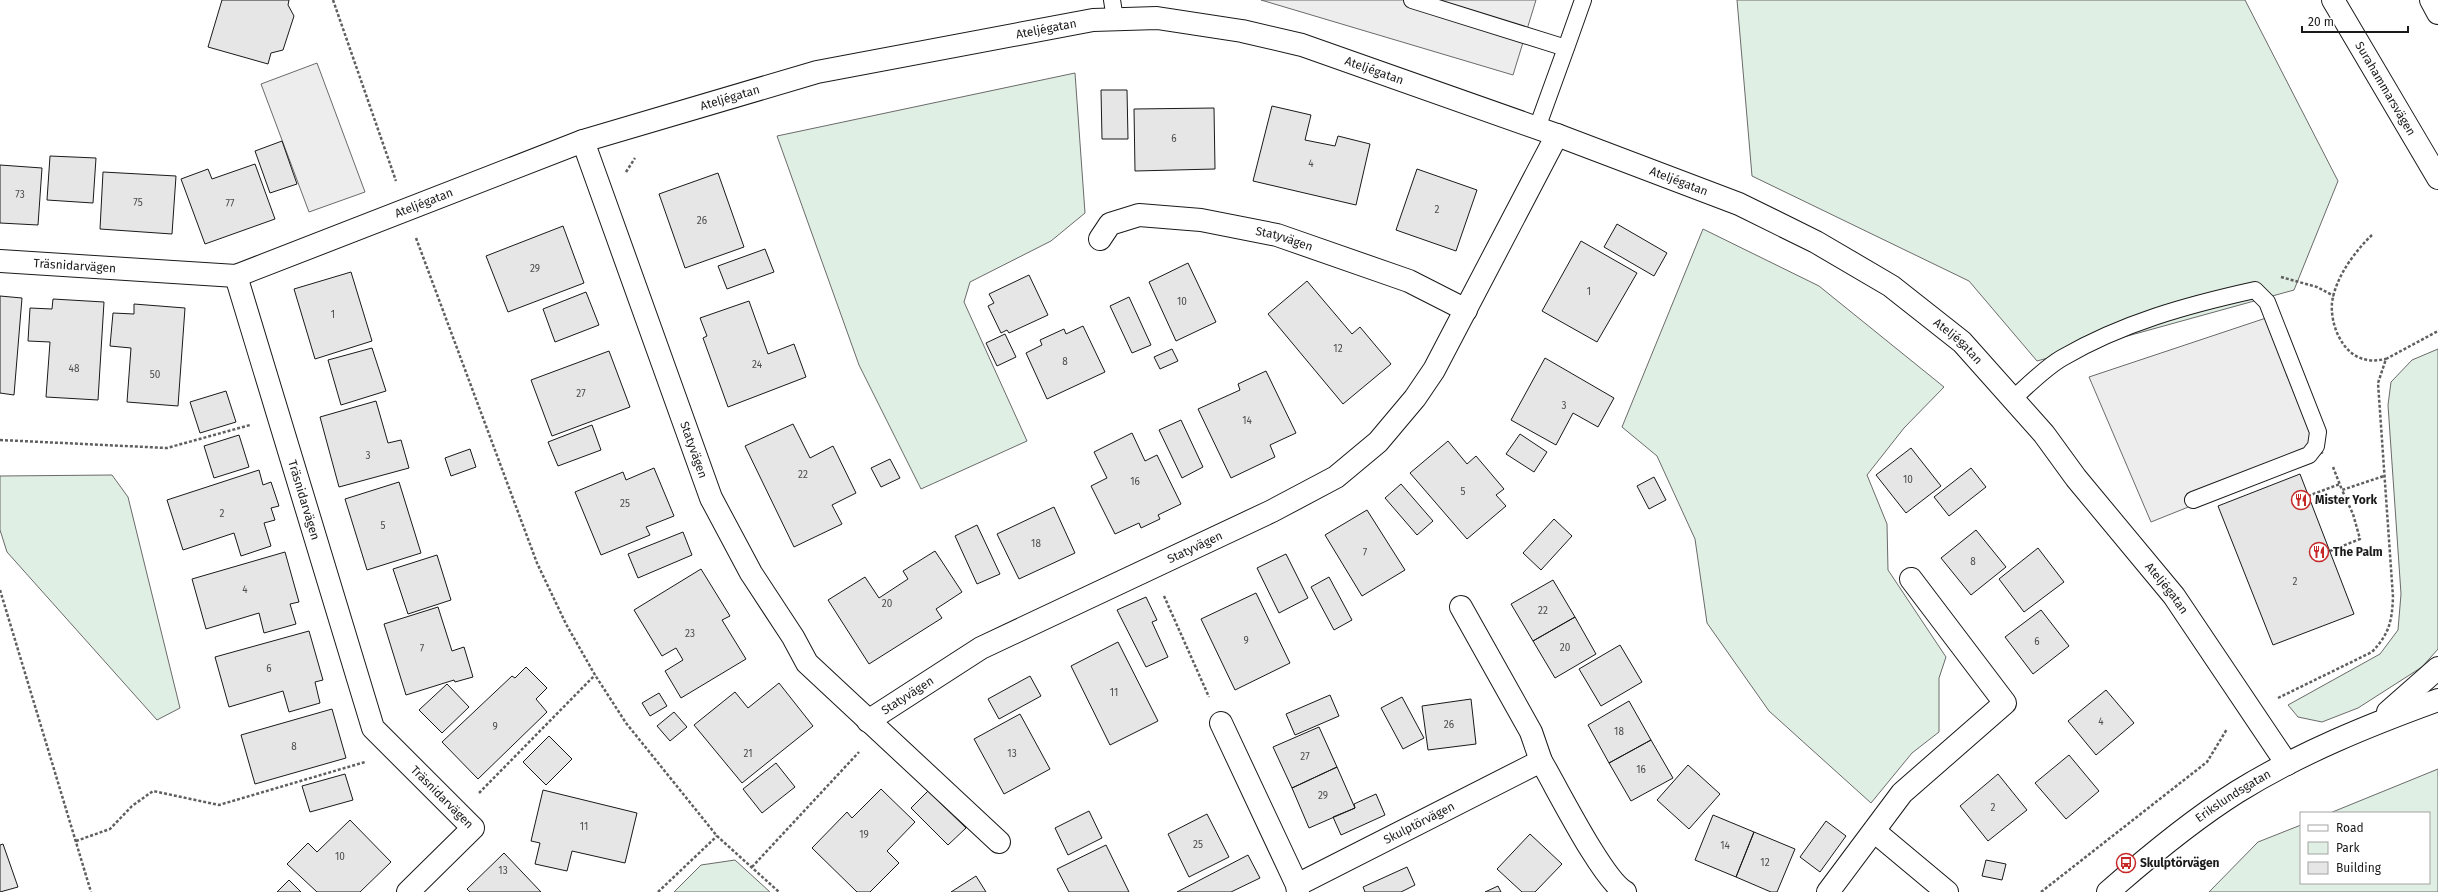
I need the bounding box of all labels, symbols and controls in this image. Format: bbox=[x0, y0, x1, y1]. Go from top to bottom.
scale bar bbox=[2302, 8, 2408, 34]
text: 20 m bbox=[2308, 15, 2334, 29]
street label: Ateljégatan bbox=[1015, 16, 1078, 41]
street label: Surahammarsvägen bbox=[2352, 39, 2418, 138]
street label: Ateljégatan bbox=[1343, 54, 1406, 87]
street label: Ateljégatan bbox=[698, 82, 761, 113]
house number: 6 bbox=[1171, 133, 1177, 145]
house number: 4 bbox=[1308, 158, 1314, 170]
street label: Ateljégatan bbox=[1648, 164, 1710, 199]
street label: Ateljégatan bbox=[393, 185, 455, 221]
house number: 73 bbox=[15, 189, 25, 201]
house number: 75 bbox=[133, 197, 143, 209]
house number: 77 bbox=[226, 198, 235, 210]
house number: 2 bbox=[1435, 204, 1440, 216]
house number: 26 bbox=[697, 215, 707, 227]
street label: Statyvägen bbox=[1254, 224, 1315, 254]
street label: Träsnidarvägen bbox=[33, 256, 117, 275]
house number: 29 bbox=[530, 263, 540, 275]
house number: 1 bbox=[1587, 286, 1591, 298]
house number: 10 bbox=[1177, 296, 1187, 308]
house number: 1 bbox=[331, 309, 335, 321]
street label: Ateljégatan bbox=[1931, 315, 1985, 367]
house number: 12 bbox=[1333, 343, 1343, 355]
house number: 8 bbox=[1062, 356, 1068, 368]
house number: 24 bbox=[752, 359, 763, 371]
house number: 48 bbox=[69, 363, 80, 375]
house number: 50 bbox=[150, 369, 161, 381]
house number: 27 bbox=[576, 388, 586, 400]
house number: 3 bbox=[1562, 400, 1567, 412]
house number: 14 bbox=[1242, 415, 1253, 427]
street label: Statyvägen bbox=[677, 419, 710, 480]
house number: 3 bbox=[366, 450, 371, 462]
street label: Träsnidarvägen bbox=[285, 458, 323, 542]
house number: 22 bbox=[798, 469, 808, 481]
house number: 10 bbox=[1903, 474, 1913, 486]
house number: 16 bbox=[1130, 476, 1140, 488]
house number: 5 bbox=[1460, 486, 1466, 498]
restaurant icon: Mister York bbox=[2290, 489, 2312, 511]
place label: Mister York bbox=[2315, 493, 2377, 507]
house number: 25 bbox=[620, 498, 630, 510]
house number: 2 bbox=[220, 508, 225, 520]
house number: 5 bbox=[380, 520, 386, 532]
street label: Statyvägen bbox=[1165, 528, 1225, 566]
house number: 18 bbox=[1031, 538, 1041, 550]
restaurant icon: The Palm bbox=[2308, 541, 2330, 563]
place label: The Palm bbox=[2333, 545, 2383, 559]
house number: 7 bbox=[1363, 547, 1368, 559]
house number: 8 bbox=[1970, 556, 1976, 568]
street label: Ateljégatan bbox=[2142, 560, 2191, 617]
house number: 2 bbox=[2293, 576, 2298, 588]
house number: 4 bbox=[242, 584, 248, 596]
house number: 20 bbox=[882, 598, 893, 610]
house number: 22 bbox=[1538, 605, 1548, 617]
house number: 23 bbox=[685, 628, 695, 640]
house number: 9 bbox=[1243, 635, 1249, 647]
house number: 6 bbox=[2034, 636, 2040, 648]
house number: 20 bbox=[1560, 642, 1571, 654]
house number: 7 bbox=[420, 643, 425, 655]
house number: 6 bbox=[266, 663, 272, 675]
street label: Statyvägen bbox=[879, 674, 936, 717]
house number: 11 bbox=[1110, 687, 1118, 699]
house number: 4 bbox=[2098, 716, 2104, 728]
house number: 26 bbox=[1444, 719, 1454, 731]
house number: 9 bbox=[492, 721, 498, 733]
house number: 18 bbox=[1614, 726, 1624, 738]
house number: 8 bbox=[291, 741, 297, 753]
house number: 21 bbox=[743, 748, 753, 760]
house number: 13 bbox=[1007, 748, 1017, 760]
house number: 27 bbox=[1300, 751, 1310, 763]
street label: Träsnidarvägen bbox=[408, 763, 476, 831]
house number: 16 bbox=[1636, 764, 1646, 776]
street label: Erikslundsgatan bbox=[2193, 767, 2273, 825]
house number: 29 bbox=[1318, 790, 1328, 802]
street label: Skulptörvägen bbox=[1381, 799, 1457, 847]
house number: 2 bbox=[1991, 802, 1996, 814]
legend bbox=[2300, 812, 2430, 884]
house number: 11 bbox=[580, 821, 588, 833]
text: Road bbox=[2336, 821, 2364, 835]
house number: 19 bbox=[859, 829, 869, 841]
house number: 25 bbox=[1193, 839, 1203, 851]
house number: 14 bbox=[1720, 840, 1731, 852]
text: Park bbox=[2336, 841, 2360, 855]
house number: 10 bbox=[335, 851, 345, 863]
bus stop icon: Skulptörvägen bbox=[2115, 852, 2137, 874]
place label: Skulptörvägen bbox=[2140, 856, 2220, 870]
house number: 12 bbox=[1760, 857, 1770, 869]
text: Building bbox=[2336, 861, 2382, 875]
house number: 13 bbox=[498, 865, 508, 877]

